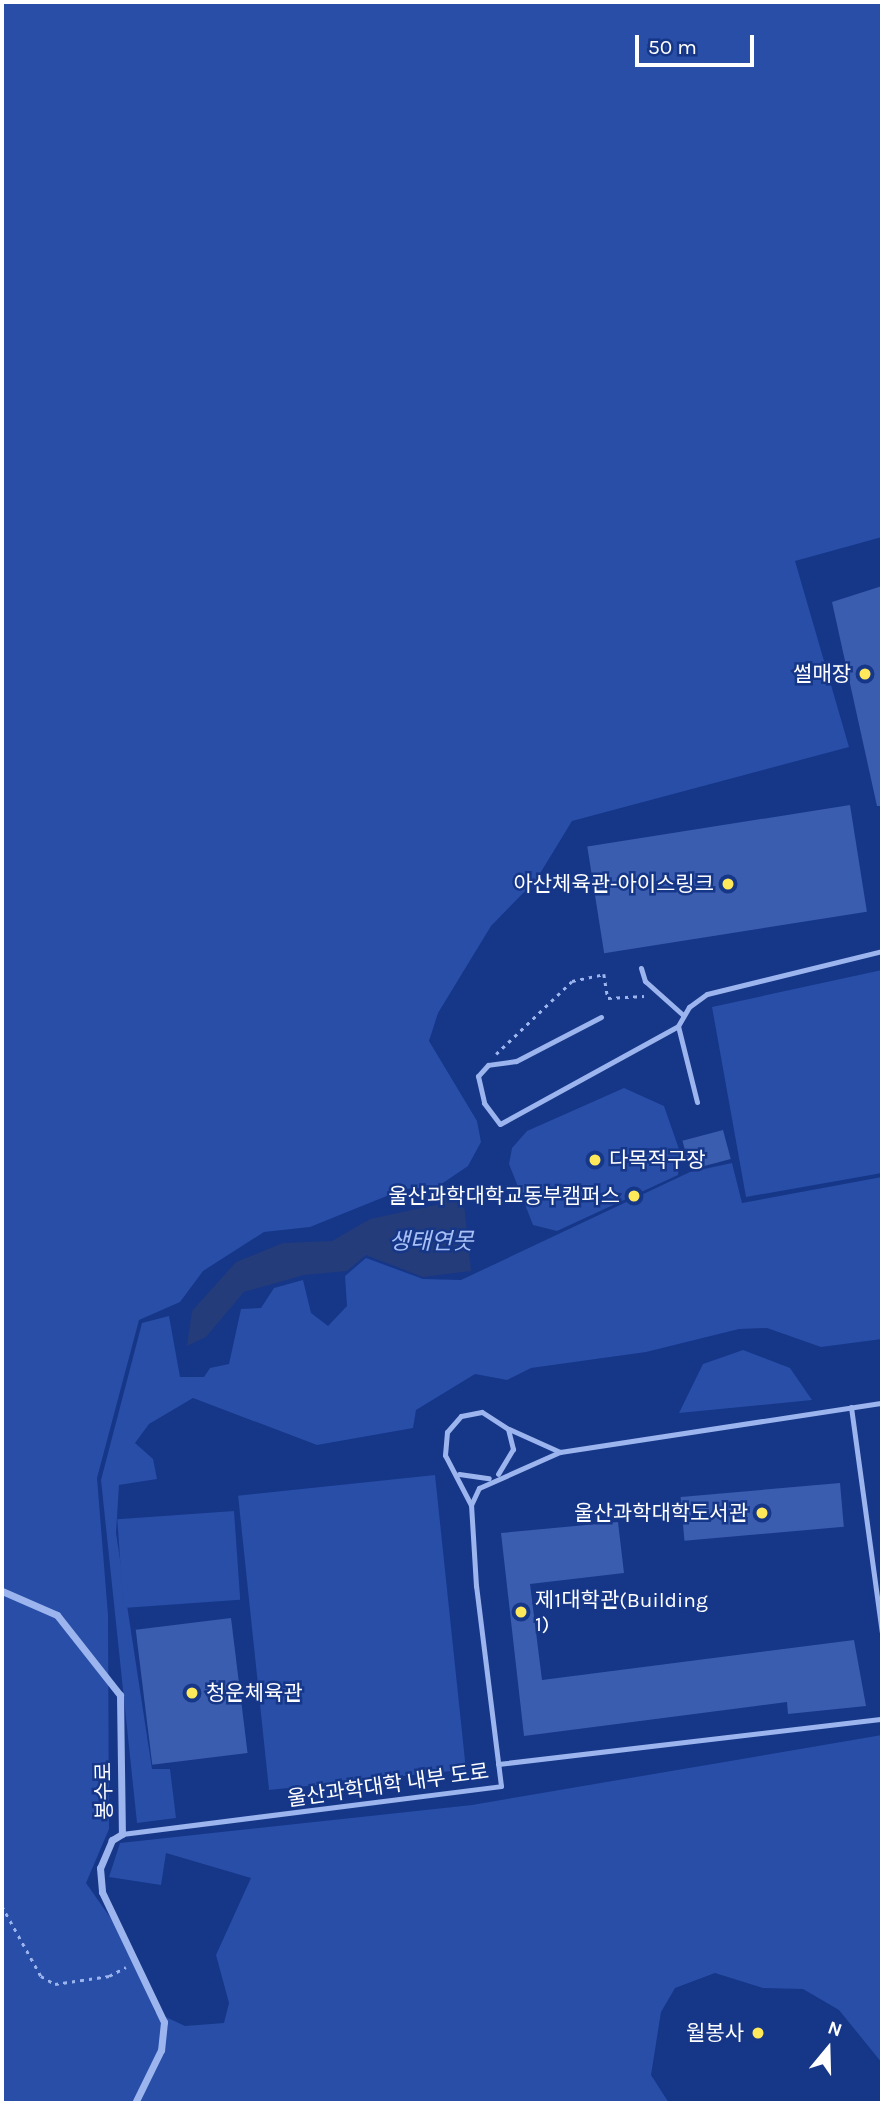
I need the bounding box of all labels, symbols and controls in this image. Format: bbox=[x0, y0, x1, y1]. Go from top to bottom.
scale bar bbox=[639, 21, 758, 65]
text: 50 m bbox=[648, 35, 697, 59]
place label: 썰매장 bbox=[793, 661, 851, 687]
marker: 썰매장 bbox=[857, 666, 873, 682]
place label: 아산체육관-아이스링크 bbox=[513, 871, 714, 897]
marker: 아산체육관-아이스링크 bbox=[720, 876, 736, 892]
place label: 다목적구장 bbox=[609, 1147, 706, 1173]
marker: 다목적구장 bbox=[587, 1152, 603, 1168]
place label: 울산과학대학교동부캠퍼스 bbox=[388, 1183, 620, 1209]
marker: 울산과학대학교동부캠퍼스 bbox=[626, 1188, 642, 1204]
water label: 생태연못 bbox=[389, 1228, 473, 1256]
place label: 울산과학대학도서관 bbox=[574, 1500, 748, 1526]
marker: 울산과학대학도서관 bbox=[754, 1505, 770, 1521]
place label: 제1대학관(Building 1) bbox=[535, 1587, 708, 1637]
marker: 제1대학관(Building 1) bbox=[513, 1604, 529, 1620]
place label: 청운체육관 bbox=[206, 1680, 303, 1706]
marker: 청운체육관 bbox=[184, 1685, 200, 1701]
street label: 울산과학대학 내부 도로 bbox=[286, 1758, 490, 1812]
street label: 봉수로 bbox=[91, 1762, 117, 1820]
north arrow bbox=[793, 2014, 863, 2084]
text: N bbox=[825, 2017, 845, 2042]
place label: 월봉사 bbox=[686, 2020, 744, 2046]
marker: 월봉사 bbox=[750, 2025, 766, 2041]

